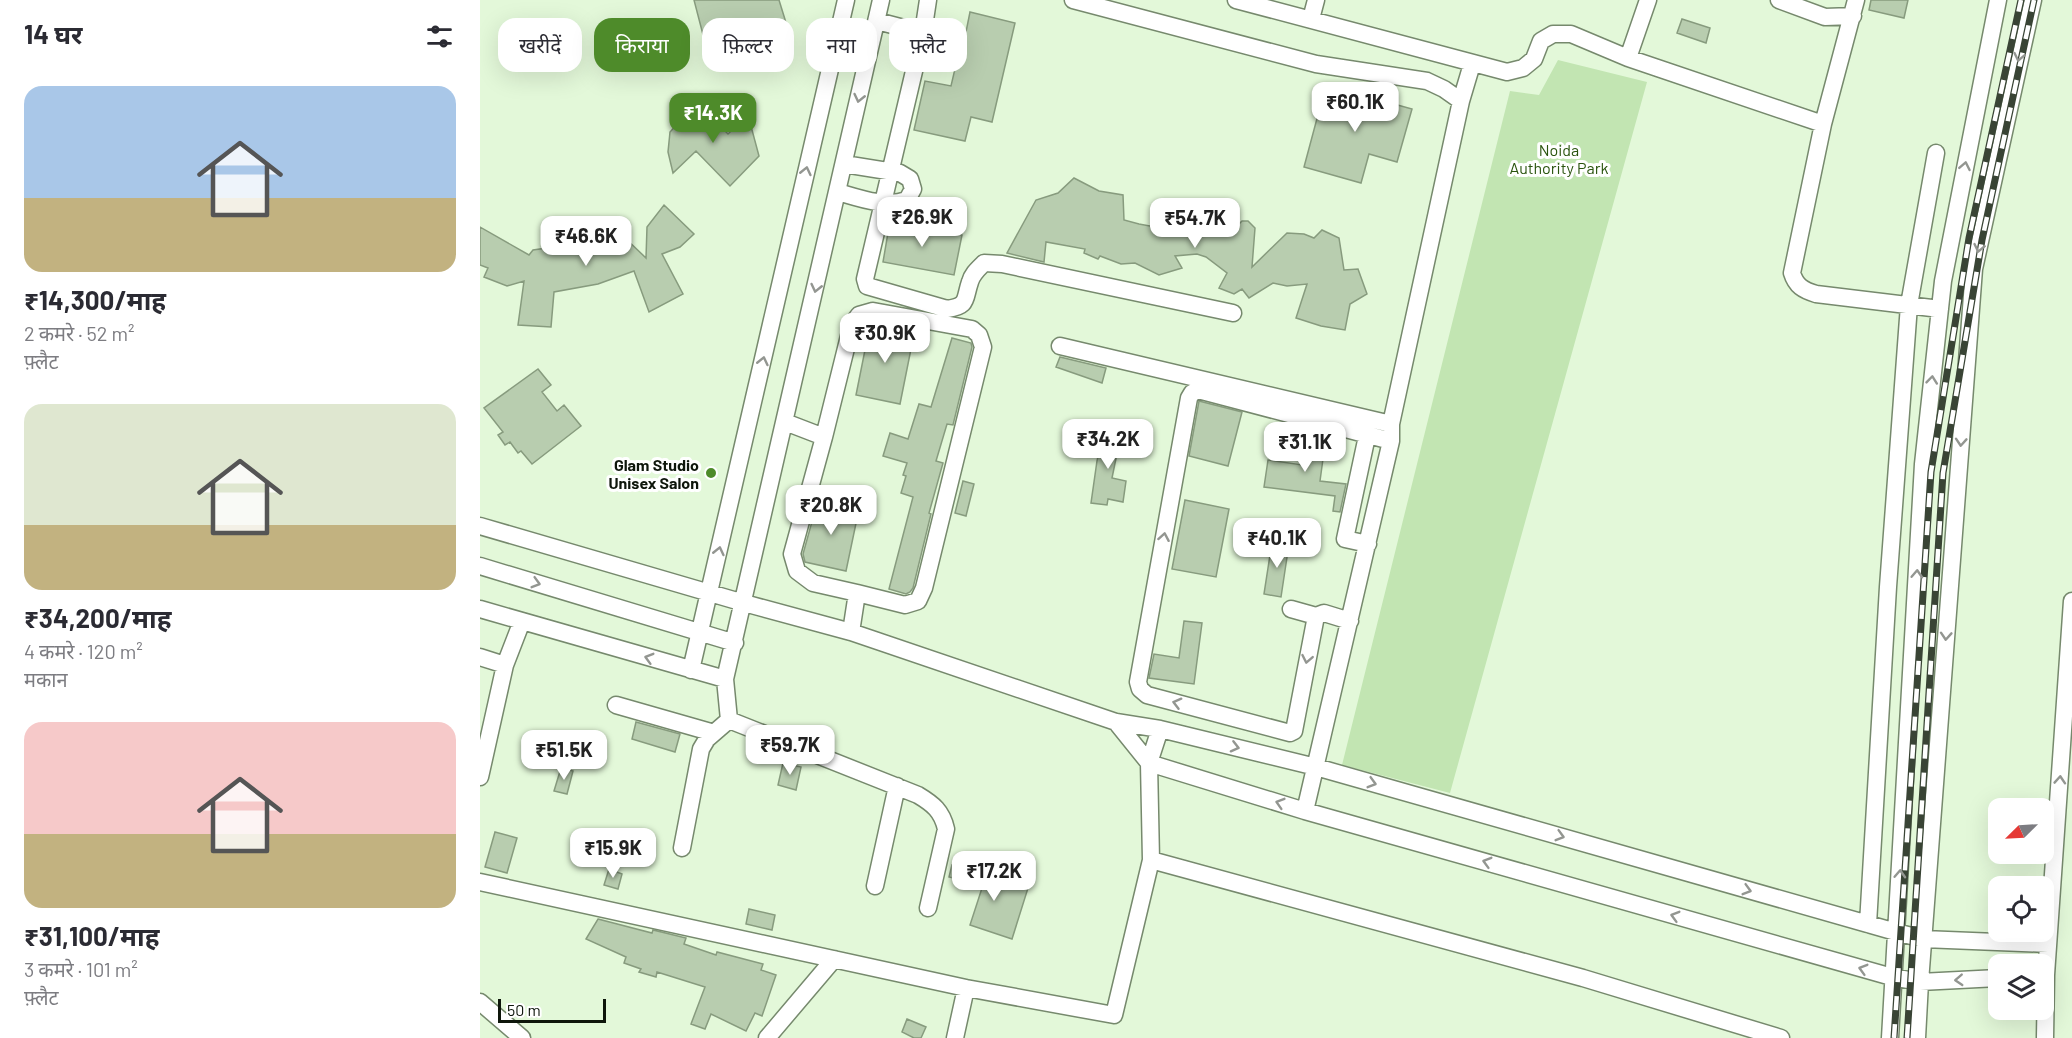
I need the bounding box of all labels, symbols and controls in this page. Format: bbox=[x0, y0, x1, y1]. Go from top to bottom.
text: 14 घर bbox=[24, 18, 82, 49]
chip: खरीदें bbox=[498, 18, 582, 72]
chip: किराया bbox=[594, 18, 690, 72]
chip: फ़िल्टर bbox=[702, 18, 794, 72]
chip: नया bbox=[806, 18, 877, 72]
chip: फ़्लैट bbox=[889, 18, 967, 72]
icon: filters bbox=[423, 20, 456, 53]
one-way arrow bbox=[2013, 52, 2026, 62]
pin: ₹60.1K bbox=[1306, 82, 1404, 133]
text: ₹60.1K bbox=[1326, 89, 1384, 113]
pin: ₹14.3K bbox=[664, 93, 762, 144]
one-way arrow bbox=[853, 93, 866, 103]
text: ₹14.3K bbox=[683, 100, 743, 124]
icon: home bbox=[186, 125, 294, 233]
park label: Noida Authority Park bbox=[1509, 140, 1609, 177]
one-way arrow bbox=[1958, 162, 1971, 172]
one-way arrow bbox=[799, 167, 812, 177]
pin: ₹26.9K bbox=[873, 197, 971, 248]
pin: ₹54.7K bbox=[1146, 198, 1244, 249]
text: ₹26.9K bbox=[891, 204, 953, 228]
text: ₹54.7K bbox=[1164, 205, 1226, 229]
pin: ₹46.6K bbox=[537, 216, 635, 267]
text: ₹46.6K bbox=[555, 223, 617, 247]
one-way arrow bbox=[1973, 242, 1986, 252]
one-way arrow bbox=[810, 283, 823, 293]
text: ₹14,300/माह bbox=[24, 284, 166, 315]
pin: ₹30.9K bbox=[836, 313, 934, 364]
text: ₹30.9K bbox=[854, 320, 916, 344]
text: 2 कमरे · 52 m² bbox=[24, 321, 134, 345]
text: फ़्लैट bbox=[24, 349, 59, 373]
one-way arrow bbox=[755, 357, 768, 367]
one-way arrow bbox=[1925, 375, 1938, 384]
pin: ₹34.2K bbox=[1059, 419, 1157, 470]
pin: ₹31.1K bbox=[1256, 422, 1354, 473]
text: ₹34.2K bbox=[1076, 426, 1140, 450]
text: ₹31.1K bbox=[1278, 429, 1332, 453]
one-way arrow bbox=[1955, 437, 1968, 446]
icon: home bbox=[186, 443, 294, 551]
place label: Glam Studio Unisex Salon bbox=[608, 455, 699, 492]
marker: Glam Studio Unisex Salon bbox=[704, 466, 718, 480]
pin: ₹20.8K bbox=[782, 485, 880, 536]
text: ₹20.8K bbox=[800, 492, 862, 516]
pin: ₹40.1K bbox=[1228, 518, 1326, 569]
text: ₹40.1K bbox=[1247, 525, 1307, 549]
one-way arrow bbox=[1157, 532, 1170, 542]
one-way arrow bbox=[712, 547, 725, 557]
one-way arrow bbox=[1910, 569, 1923, 579]
one-way arrow bbox=[530, 576, 541, 588]
text: ₹34,200/माह bbox=[24, 602, 171, 633]
one-way arrow bbox=[1940, 632, 1953, 641]
text: 4 कमरे · 120 m² bbox=[24, 639, 143, 663]
one-way arrow bbox=[644, 652, 654, 665]
one-way arrow bbox=[1301, 654, 1314, 664]
text: मकान bbox=[24, 667, 68, 691]
one-way arrow bbox=[1172, 698, 1182, 711]
pin: ₹59.7K bbox=[741, 725, 839, 776]
pin: ₹51.5K bbox=[515, 730, 613, 781]
text: ₹59.7K bbox=[760, 732, 820, 756]
text: ₹51.5K bbox=[535, 737, 593, 761]
one-way arrow bbox=[1230, 740, 1240, 753]
icon: home bbox=[186, 761, 294, 869]
one-way arrow bbox=[1366, 776, 1377, 788]
one-way arrow bbox=[2053, 776, 2066, 785]
one-way arrow bbox=[1275, 798, 1286, 810]
north arrow bbox=[1988, 798, 2054, 864]
map controls bbox=[1988, 798, 2054, 1020]
pin: ₹15.9K bbox=[564, 828, 662, 879]
one-way arrow bbox=[1554, 829, 1565, 841]
text: ₹15.9K bbox=[584, 835, 642, 859]
pin: ₹17.2K bbox=[945, 851, 1043, 902]
one-way arrow bbox=[1482, 857, 1492, 870]
text: ₹17.2K bbox=[966, 858, 1022, 882]
one-way arrow bbox=[1893, 869, 1906, 878]
button: locate bbox=[1988, 876, 2054, 942]
one-way arrow bbox=[1742, 883, 1752, 896]
one-way arrow bbox=[1670, 910, 1680, 923]
text: ₹31,100/माह bbox=[24, 920, 159, 951]
button: layers bbox=[1988, 954, 2054, 1020]
text: 3 कमरे · 101 m² bbox=[24, 957, 138, 981]
one-way arrow bbox=[1858, 964, 1868, 976]
one-way arrow bbox=[1954, 973, 1963, 986]
text: फ़्लैट bbox=[24, 985, 59, 1009]
scale bar bbox=[498, 996, 606, 1024]
text: 50 m bbox=[507, 1000, 541, 1019]

